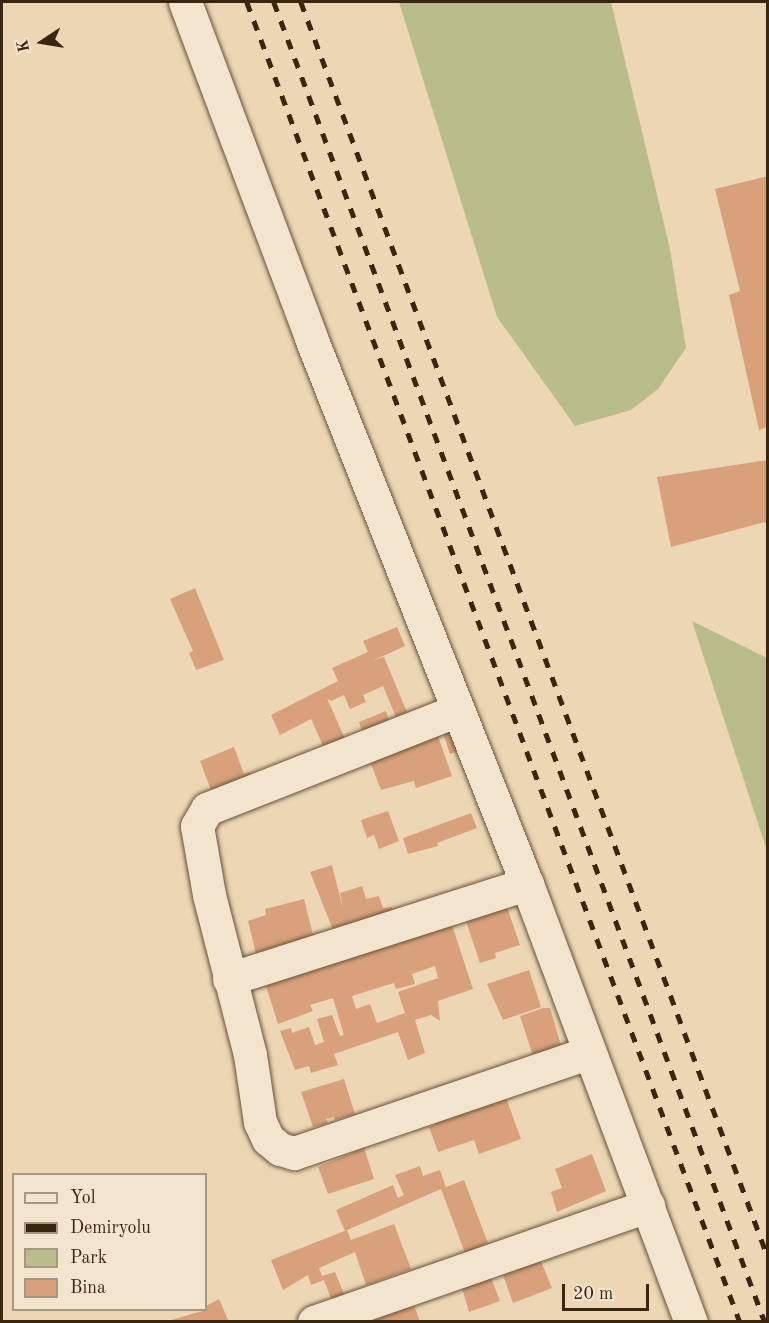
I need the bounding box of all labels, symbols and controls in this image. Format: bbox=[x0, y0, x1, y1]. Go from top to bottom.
north arrow bbox=[12, 12, 72, 72]
text: K bbox=[15, 38, 34, 53]
legend bbox=[12, 1173, 207, 1311]
text: Yol bbox=[70, 1189, 96, 1207]
text: Demiryolu bbox=[70, 1219, 151, 1237]
text: Park bbox=[70, 1249, 107, 1267]
scale bar bbox=[565, 1272, 652, 1310]
text: Bina bbox=[70, 1279, 106, 1297]
text: 20 m bbox=[573, 1285, 613, 1303]

